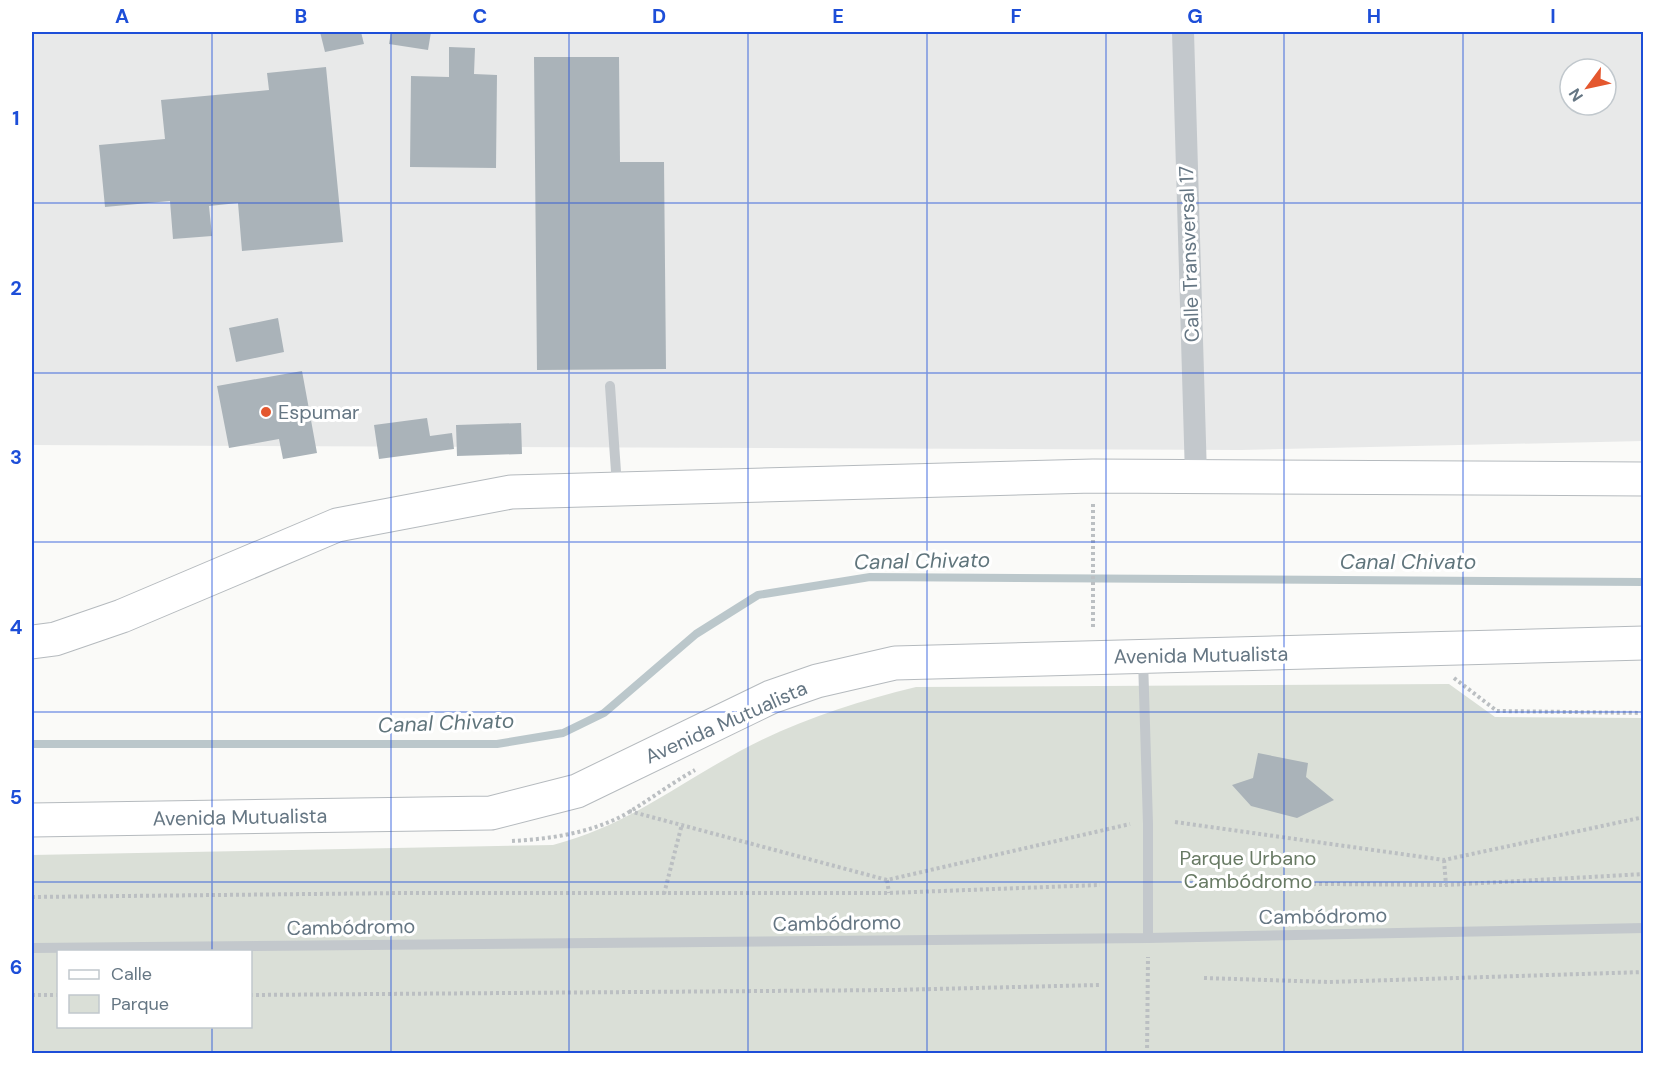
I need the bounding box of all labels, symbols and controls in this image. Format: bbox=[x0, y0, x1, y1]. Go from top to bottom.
text: A bbox=[115, 3, 129, 29]
text: B bbox=[295, 3, 307, 29]
text: C bbox=[473, 3, 487, 29]
text: D bbox=[652, 3, 666, 29]
text: E bbox=[832, 3, 844, 29]
text: F bbox=[1010, 3, 1022, 29]
text: G bbox=[1187, 3, 1203, 29]
text: H bbox=[1367, 3, 1381, 29]
text: I bbox=[1550, 3, 1556, 29]
north arrow bbox=[1558, 57, 1618, 117]
text: N bbox=[1564, 84, 1588, 106]
text: 1 bbox=[12, 105, 20, 131]
street label: Calle Transversal 17 bbox=[1173, 165, 1205, 343]
text: 2 bbox=[10, 275, 22, 301]
place label: Espumar bbox=[278, 399, 359, 425]
marker: Espumar bbox=[259, 405, 273, 419]
text: 3 bbox=[10, 444, 22, 470]
water label: Canal Chivato bbox=[854, 546, 990, 576]
water label: Canal Chivato bbox=[1340, 548, 1476, 576]
text: 4 bbox=[10, 614, 23, 640]
street label: Avenida Mutualista bbox=[1113, 640, 1289, 670]
street label: Avenida Mutualista bbox=[641, 675, 811, 769]
water label: Canal Chivato bbox=[377, 707, 515, 739]
text: 5 bbox=[10, 784, 22, 810]
street label: Avenida Mutualista bbox=[152, 802, 328, 832]
park label: Parque Urbano Cambódromo bbox=[1180, 845, 1316, 894]
street label: Cambódromo bbox=[1259, 902, 1387, 930]
street label: Cambódromo bbox=[773, 909, 901, 937]
street label: Cambódromo bbox=[287, 913, 415, 941]
legend bbox=[57, 950, 252, 1028]
text: 6 bbox=[10, 954, 22, 980]
text: Calle bbox=[111, 962, 152, 986]
text: Parque bbox=[111, 992, 169, 1016]

